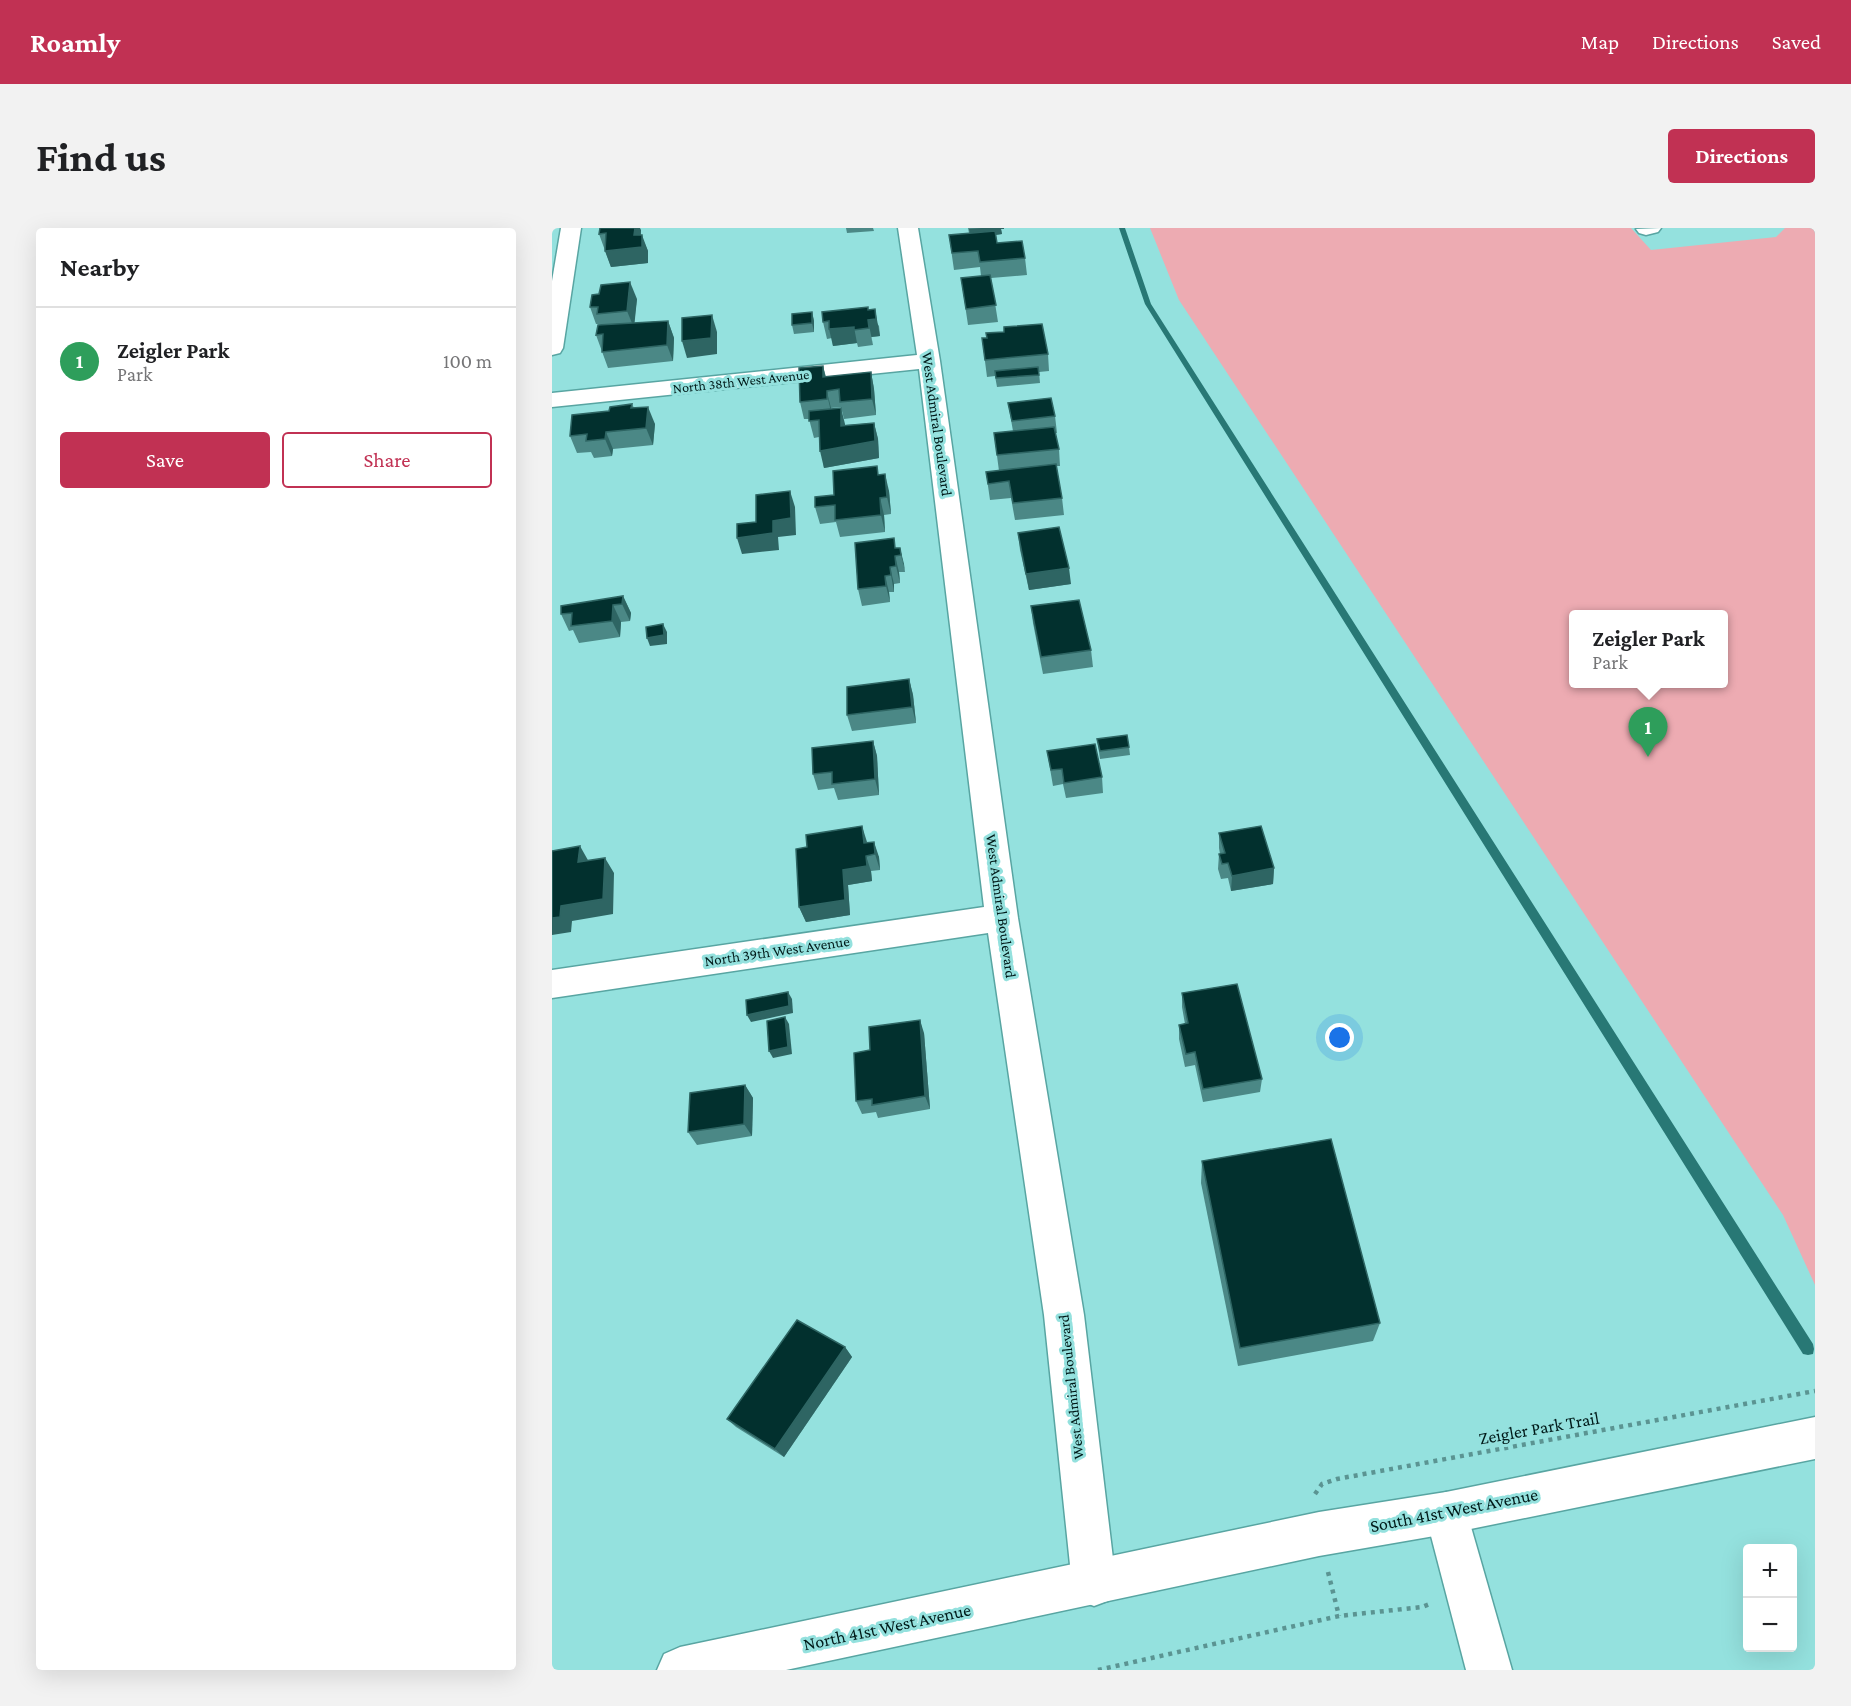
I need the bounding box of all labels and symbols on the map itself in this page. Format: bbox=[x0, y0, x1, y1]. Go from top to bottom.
street label: West Admiral Boulevard bbox=[919, 351, 955, 497]
street label: North 38th West Avenue bbox=[672, 366, 810, 396]
pin: 1 bbox=[1628, 708, 1668, 757]
street label: West Admiral Boulevard bbox=[983, 833, 1019, 979]
street label: North 39th West Avenue bbox=[703, 933, 851, 969]
your location bbox=[1325, 1023, 1354, 1052]
street label: West Admiral Boulevard bbox=[1055, 1314, 1087, 1460]
street label: Zeigler Park Trail bbox=[1477, 1408, 1601, 1448]
street label: South 41st West Avenue bbox=[1368, 1484, 1540, 1536]
street label: North 41st West Avenue bbox=[801, 1599, 973, 1655]

